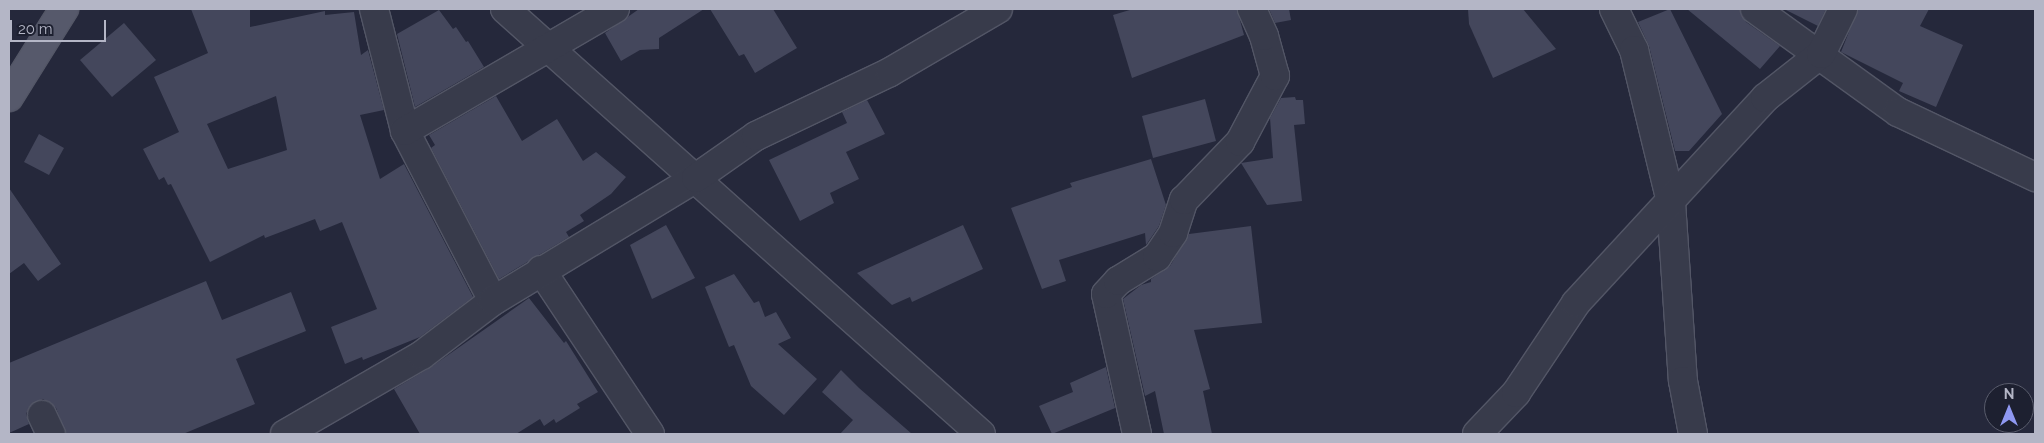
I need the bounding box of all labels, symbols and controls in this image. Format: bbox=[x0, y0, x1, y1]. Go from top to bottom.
scale bar bbox=[12, 10, 109, 42]
text: 20 m bbox=[18, 20, 53, 38]
north arrow bbox=[1984, 383, 2034, 433]
text: N bbox=[2004, 386, 2014, 402]

